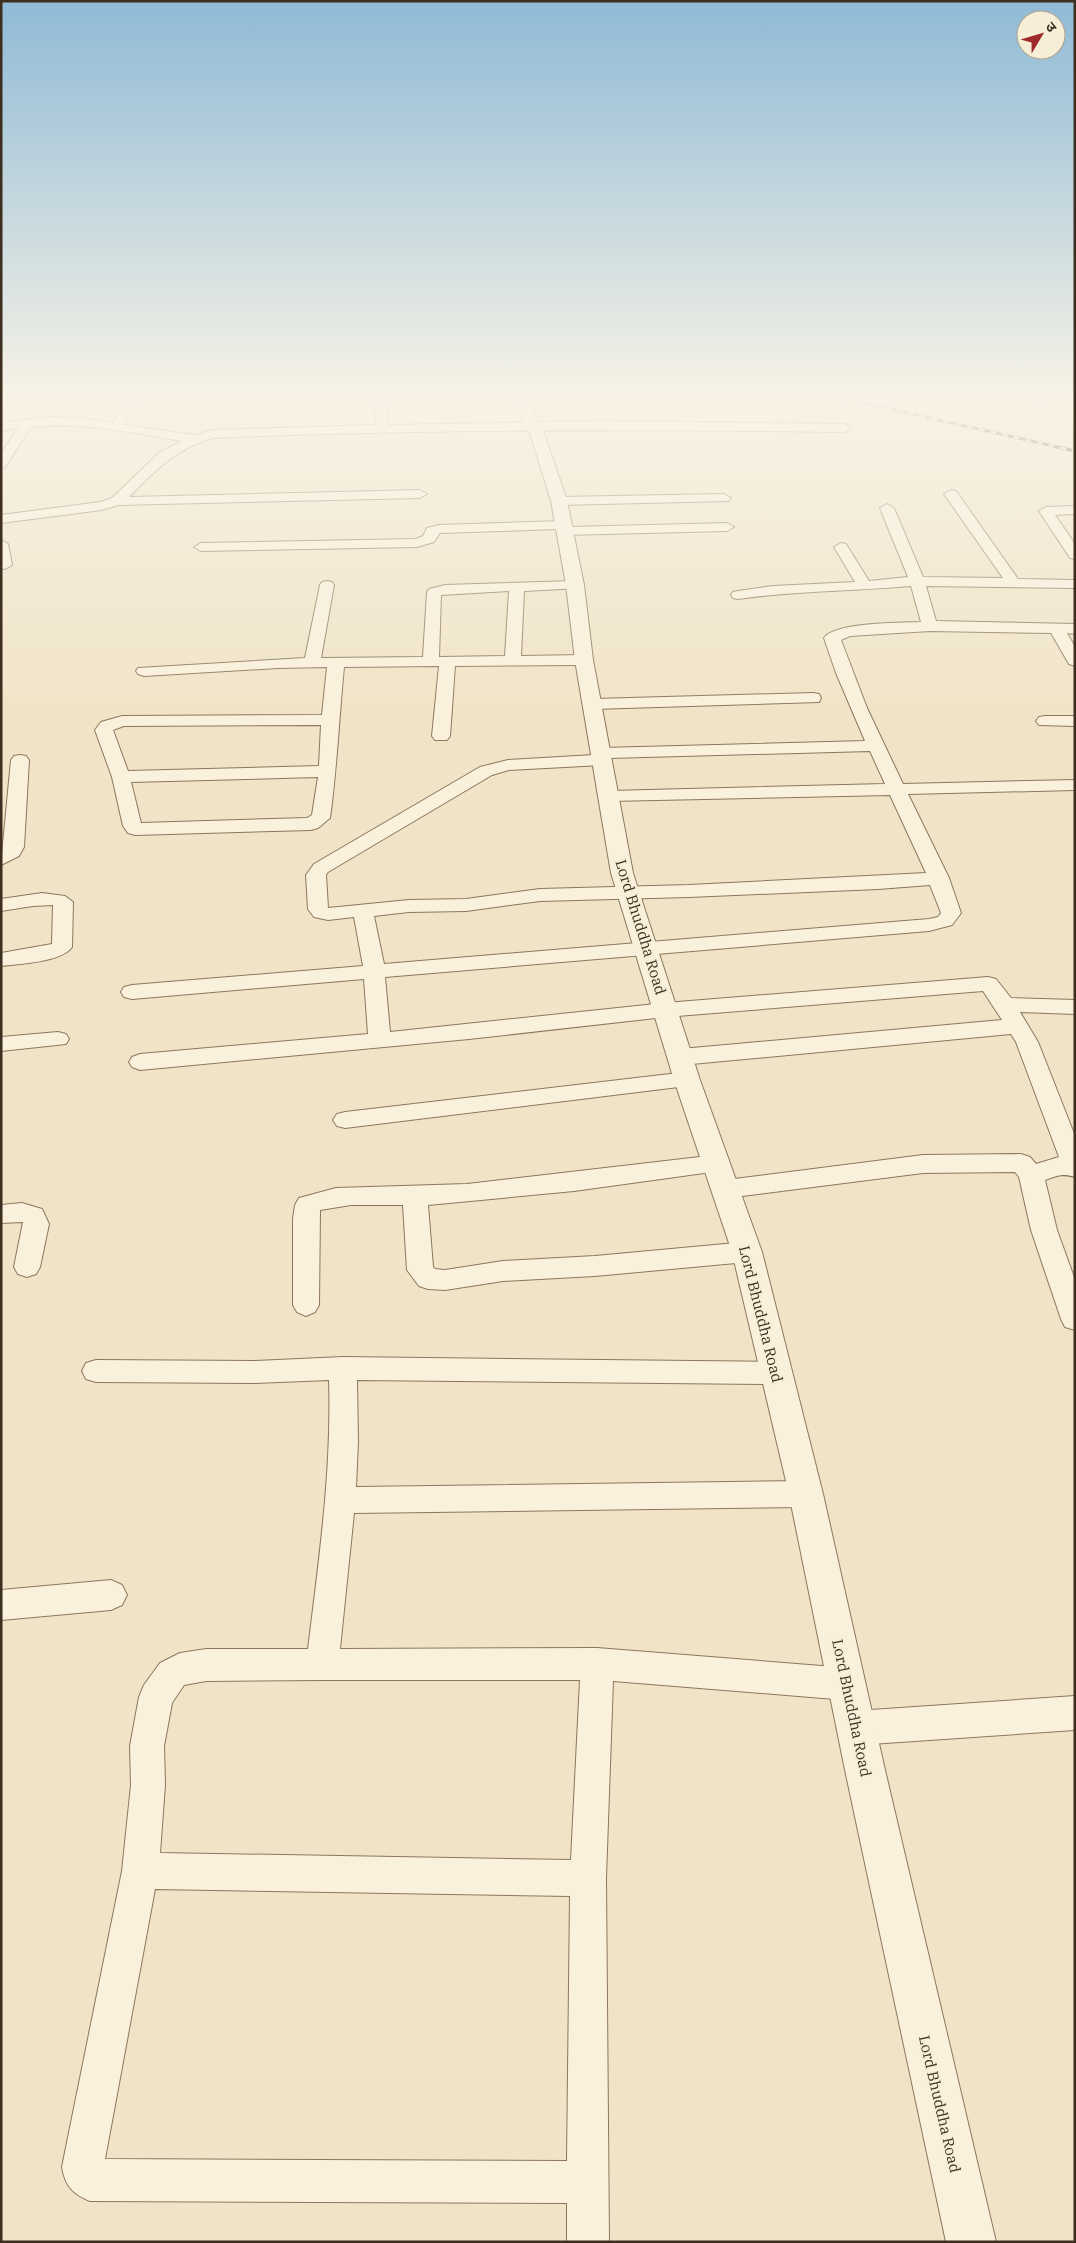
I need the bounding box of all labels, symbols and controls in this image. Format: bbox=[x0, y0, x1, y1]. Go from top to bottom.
north arrow bbox=[1016, 10, 1066, 60]
text: उ bbox=[1042, 18, 1061, 36]
street label: Lord Bhuddha Road bbox=[611, 857, 671, 997]
street label: Lord Bhuddha Road bbox=[735, 1244, 787, 1384]
street label: Lord Bhuddha Road bbox=[828, 1637, 876, 1779]
street label: Lord Bhuddha Road bbox=[915, 2033, 965, 2175]

